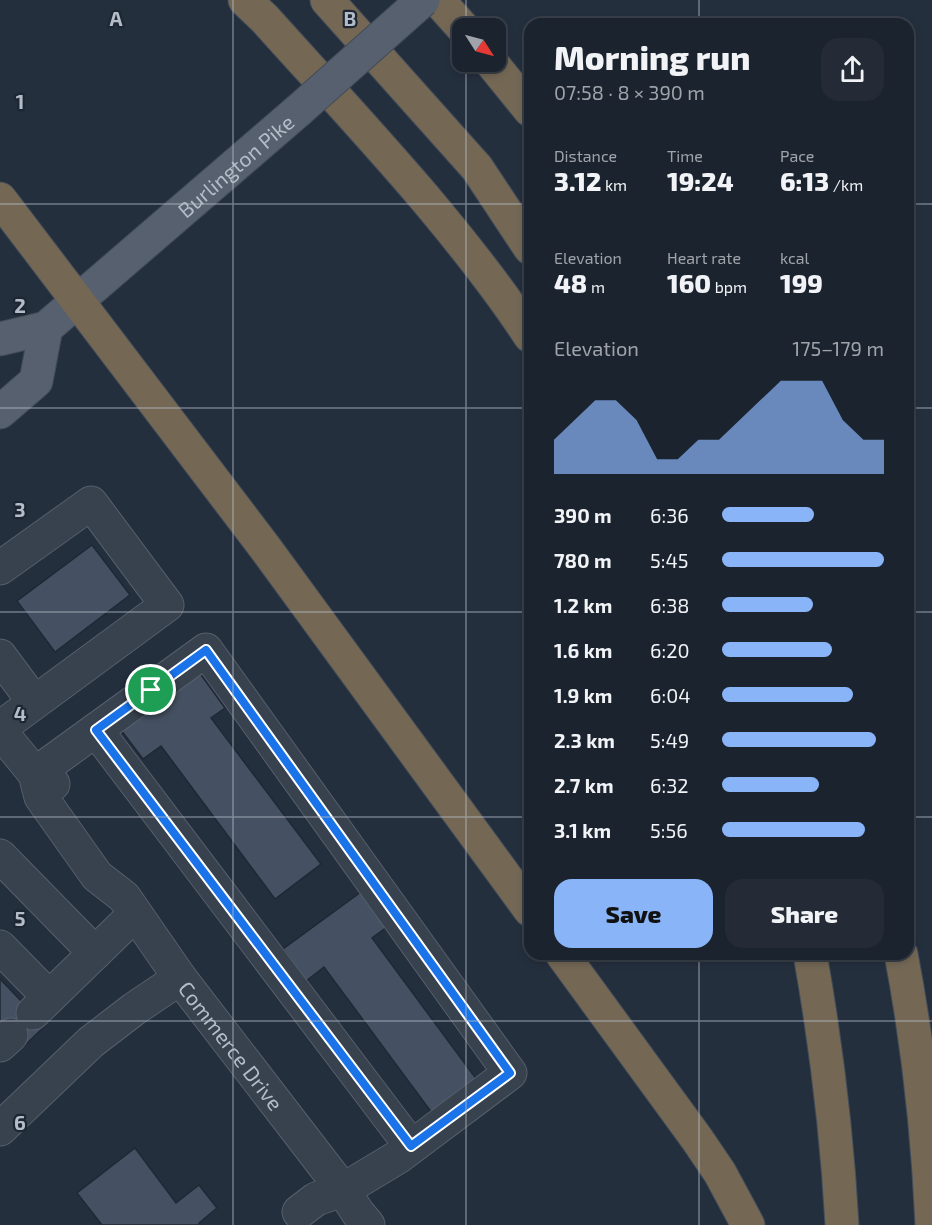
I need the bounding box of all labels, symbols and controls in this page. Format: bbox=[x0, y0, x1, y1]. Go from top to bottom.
text: A bbox=[109, 6, 123, 30]
text: B bbox=[344, 6, 356, 30]
north arrow bbox=[452, 18, 506, 72]
map controls bbox=[452, 18, 506, 72]
text: Morning run bbox=[554, 37, 751, 77]
button: share bbox=[821, 38, 884, 101]
text: 07:58 · 8 × 390 m bbox=[554, 80, 705, 104]
text: 1 bbox=[16, 89, 24, 113]
street label: Burlington Pike bbox=[172, 108, 298, 222]
text: Distance bbox=[554, 146, 617, 165]
text: Time bbox=[667, 146, 703, 165]
text: Pace bbox=[780, 146, 814, 165]
text: 3.12 bbox=[554, 165, 601, 196]
text: 19:24 bbox=[667, 165, 734, 196]
text: 6:13 bbox=[780, 165, 829, 196]
text: km bbox=[601, 175, 627, 194]
text: /km bbox=[829, 175, 863, 194]
text: Elevation bbox=[554, 248, 622, 267]
text: Heart rate bbox=[667, 248, 741, 267]
text: kcal bbox=[780, 248, 809, 267]
text: 48 bbox=[554, 267, 587, 298]
text: 160 bbox=[667, 267, 711, 298]
text: 199 bbox=[780, 267, 823, 298]
text: m bbox=[587, 277, 605, 296]
text: bpm bbox=[711, 277, 747, 296]
text: 2 bbox=[14, 293, 26, 317]
text: Elevation bbox=[554, 336, 639, 360]
text: 175–179 m bbox=[792, 336, 884, 360]
text: 3 bbox=[14, 497, 26, 521]
text: 390 m bbox=[554, 503, 612, 527]
text: 6:36 bbox=[650, 503, 689, 527]
text: 780 m bbox=[554, 548, 612, 572]
text: 5:45 bbox=[650, 548, 688, 572]
text: 1.2 km bbox=[554, 593, 612, 617]
text: 6:38 bbox=[650, 593, 689, 617]
text: 1.6 km bbox=[554, 638, 612, 662]
text: 6:20 bbox=[650, 638, 689, 662]
pin bbox=[125, 664, 176, 715]
icon: arrive bbox=[134, 673, 167, 706]
text: 1.9 km bbox=[554, 683, 612, 707]
text: 6:04 bbox=[650, 683, 691, 707]
text: 4 bbox=[14, 701, 27, 725]
text: 2.3 km bbox=[554, 728, 615, 752]
text: 5:49 bbox=[650, 728, 689, 752]
text: 2.7 km bbox=[554, 773, 614, 797]
text: 6:32 bbox=[650, 773, 689, 797]
text: 3.1 km bbox=[554, 818, 611, 842]
text: 5:56 bbox=[650, 818, 688, 842]
button: Save bbox=[554, 879, 713, 948]
button: Share bbox=[725, 879, 884, 948]
text: 5 bbox=[14, 906, 26, 930]
street label: Commerce Drive bbox=[174, 976, 289, 1115]
text: 6 bbox=[14, 1110, 26, 1134]

